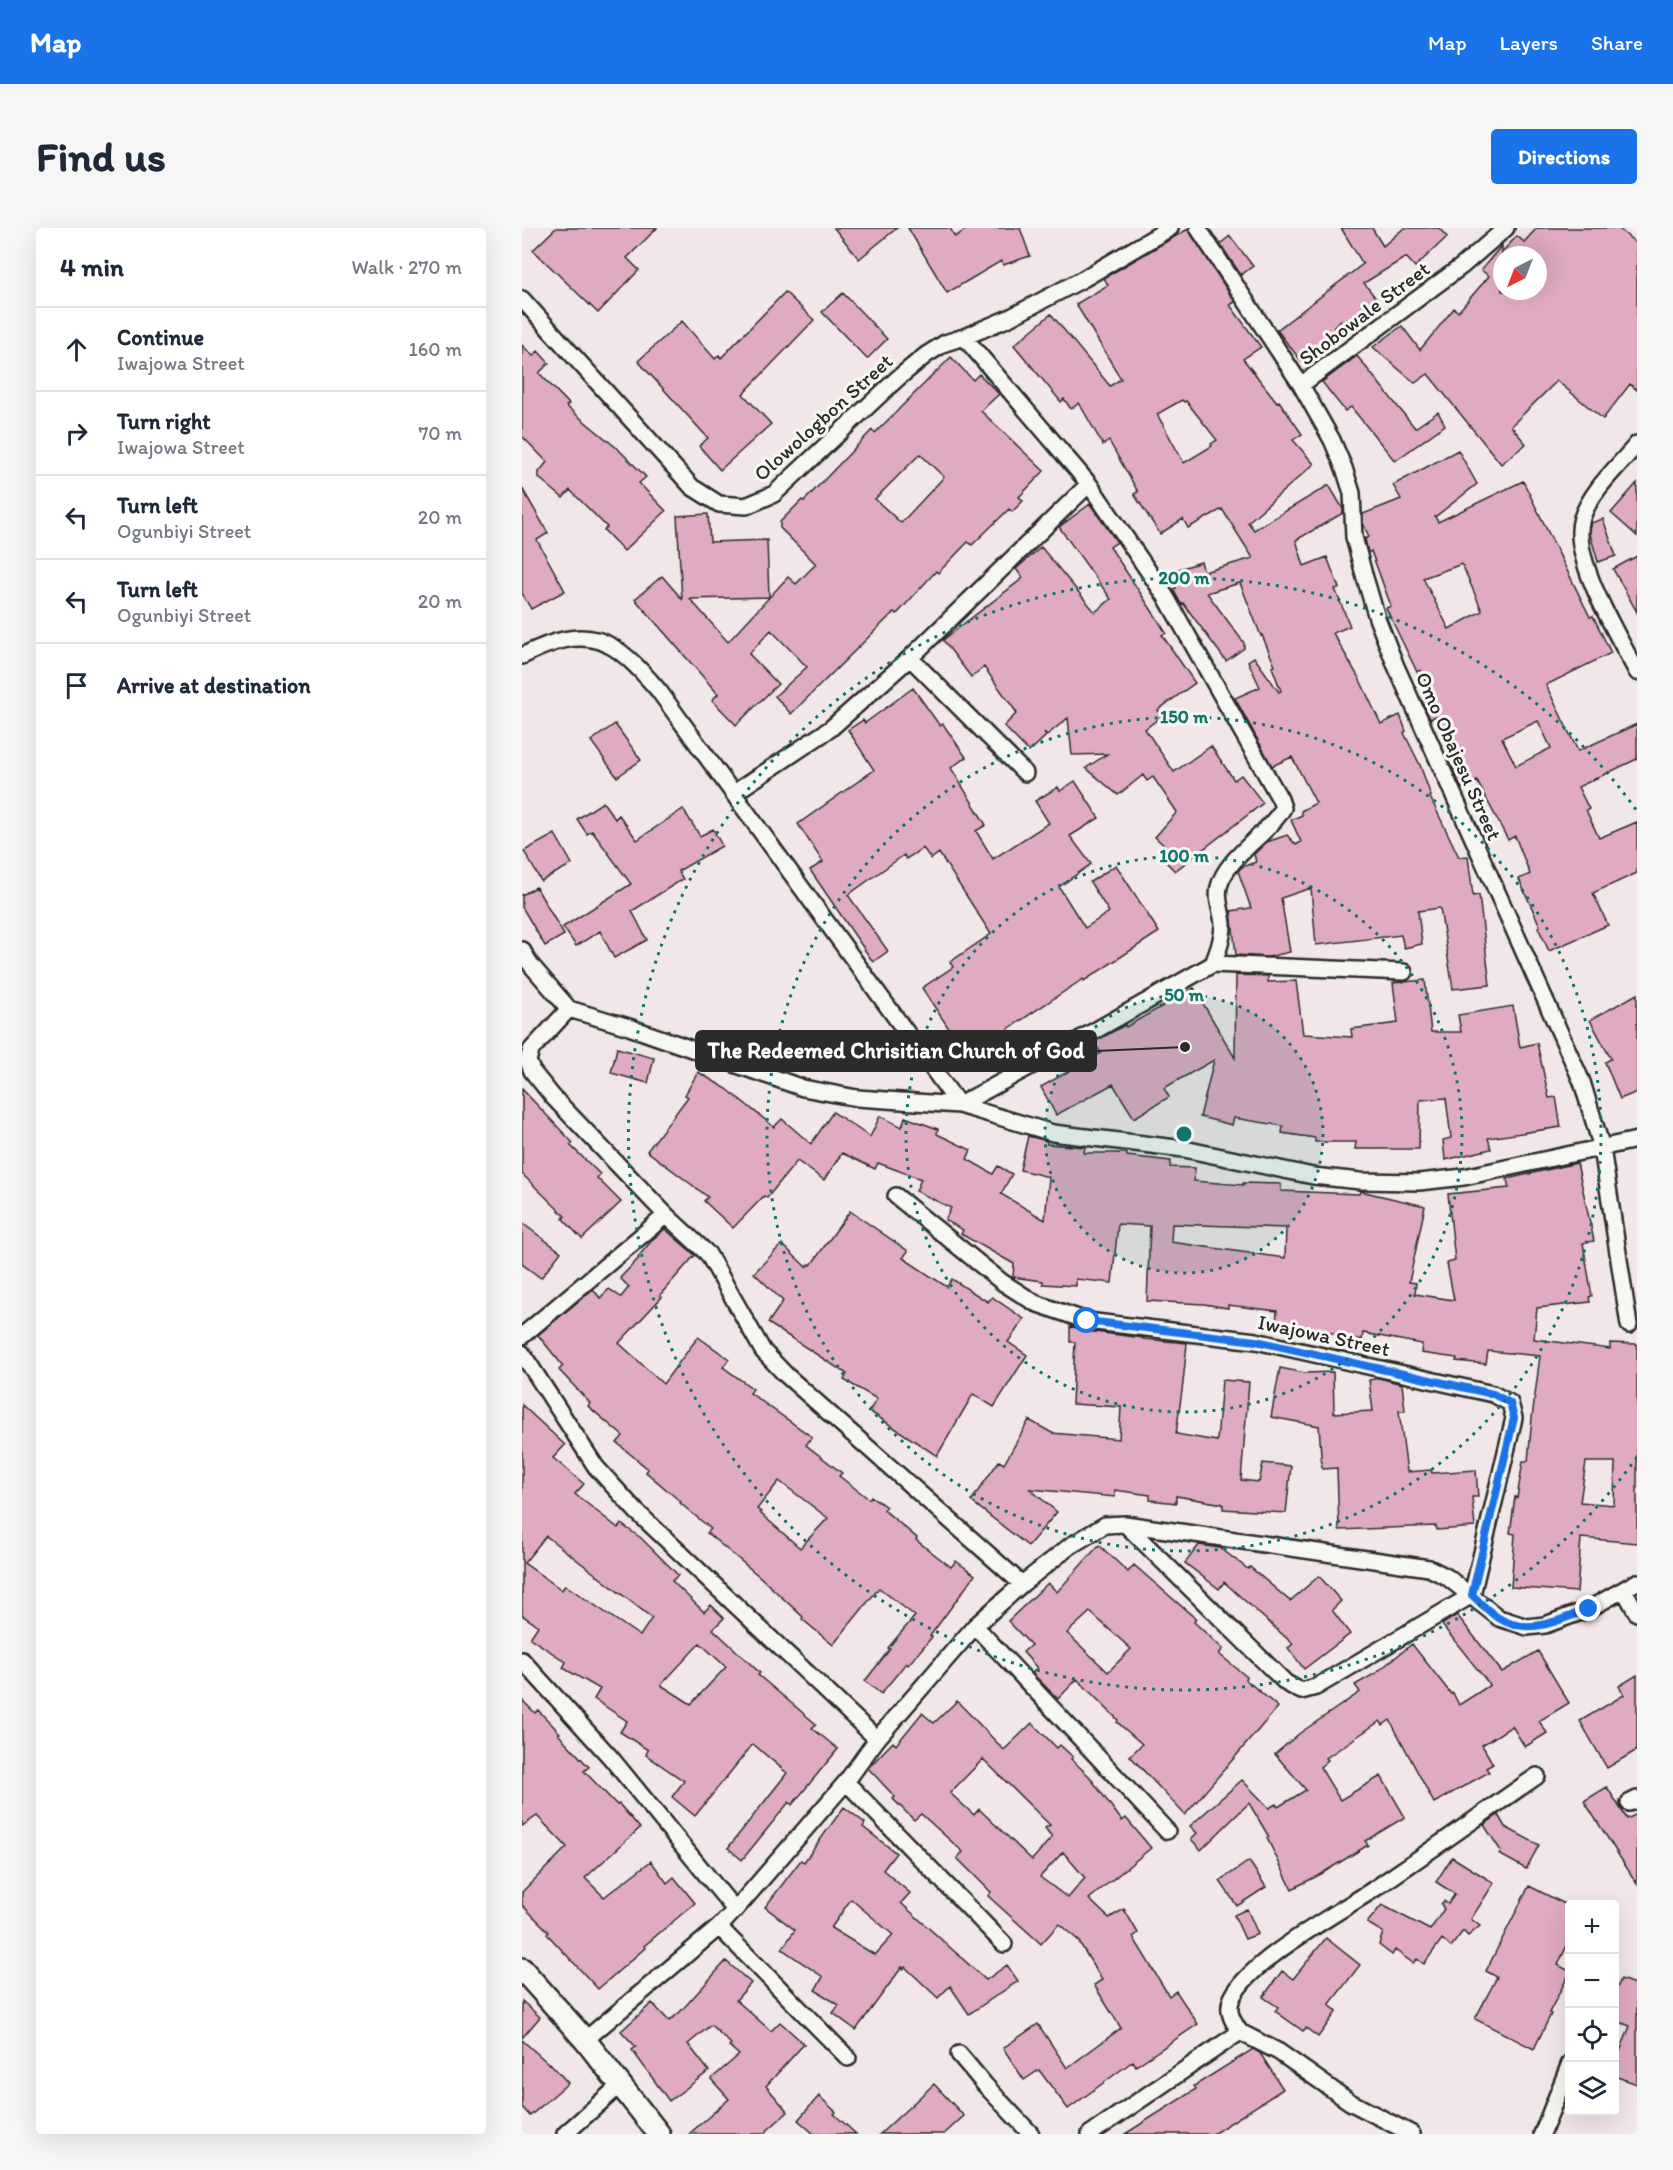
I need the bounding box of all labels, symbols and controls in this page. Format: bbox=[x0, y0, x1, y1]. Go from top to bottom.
text: Map bbox=[30, 25, 81, 59]
text: Map bbox=[1428, 30, 1467, 55]
text: Layers bbox=[1500, 30, 1558, 55]
text: Share bbox=[1591, 30, 1643, 55]
button: Directions bbox=[1491, 129, 1637, 184]
text: Find us bbox=[36, 131, 166, 182]
north arrow bbox=[1493, 246, 1547, 300]
text: 4 min bbox=[60, 251, 124, 283]
text: Walk · 270 m bbox=[351, 255, 462, 279]
street label: Shobowale Street bbox=[1294, 256, 1434, 370]
text: Continue bbox=[117, 324, 204, 351]
icon: ahead bbox=[60, 333, 93, 366]
text: 160 m bbox=[409, 337, 462, 361]
street label: Olowologbon Street bbox=[748, 348, 898, 486]
text: Iwajowa Street bbox=[117, 351, 245, 375]
text: Turn right bbox=[117, 408, 211, 435]
icon: right bbox=[60, 417, 93, 450]
text: 70 m bbox=[418, 421, 462, 445]
text: Iwajowa Street bbox=[117, 435, 245, 459]
text: Turn left bbox=[117, 492, 198, 519]
icon: left bbox=[60, 501, 93, 534]
text: 20 m bbox=[418, 505, 462, 529]
text: Ogunbiyi Street bbox=[117, 519, 251, 543]
text: 200 m bbox=[1159, 567, 1210, 589]
text: Turn left bbox=[117, 576, 198, 603]
icon: left bbox=[60, 585, 93, 618]
text: 20 m bbox=[418, 589, 462, 613]
text: Ogunbiyi Street bbox=[117, 603, 251, 627]
street label: Omo Obajesu Street bbox=[1411, 668, 1507, 844]
icon: arrive bbox=[60, 669, 93, 702]
text: Arrive at destination bbox=[117, 672, 311, 699]
text: 150 m bbox=[1160, 706, 1209, 728]
text: 100 m bbox=[1159, 845, 1210, 867]
text: 50 m bbox=[1164, 984, 1205, 1006]
callout: The Redeemed Chrisitian Church of God bbox=[696, 1031, 1096, 1071]
text: The Redeemed Chrisitian Church of God bbox=[707, 1037, 1085, 1064]
centre of rings bbox=[1174, 1124, 1194, 1144]
route start bbox=[1073, 1307, 1099, 1333]
street label: Iwajowa Street bbox=[1256, 1309, 1392, 1361]
route end bbox=[1575, 1595, 1601, 1621]
map controls bbox=[1565, 1900, 1619, 2116]
button: + bbox=[1565, 1900, 1619, 1954]
button: − bbox=[1565, 1954, 1619, 2008]
button: locate bbox=[1565, 2008, 1619, 2062]
button: layers bbox=[1565, 2062, 1619, 2116]

